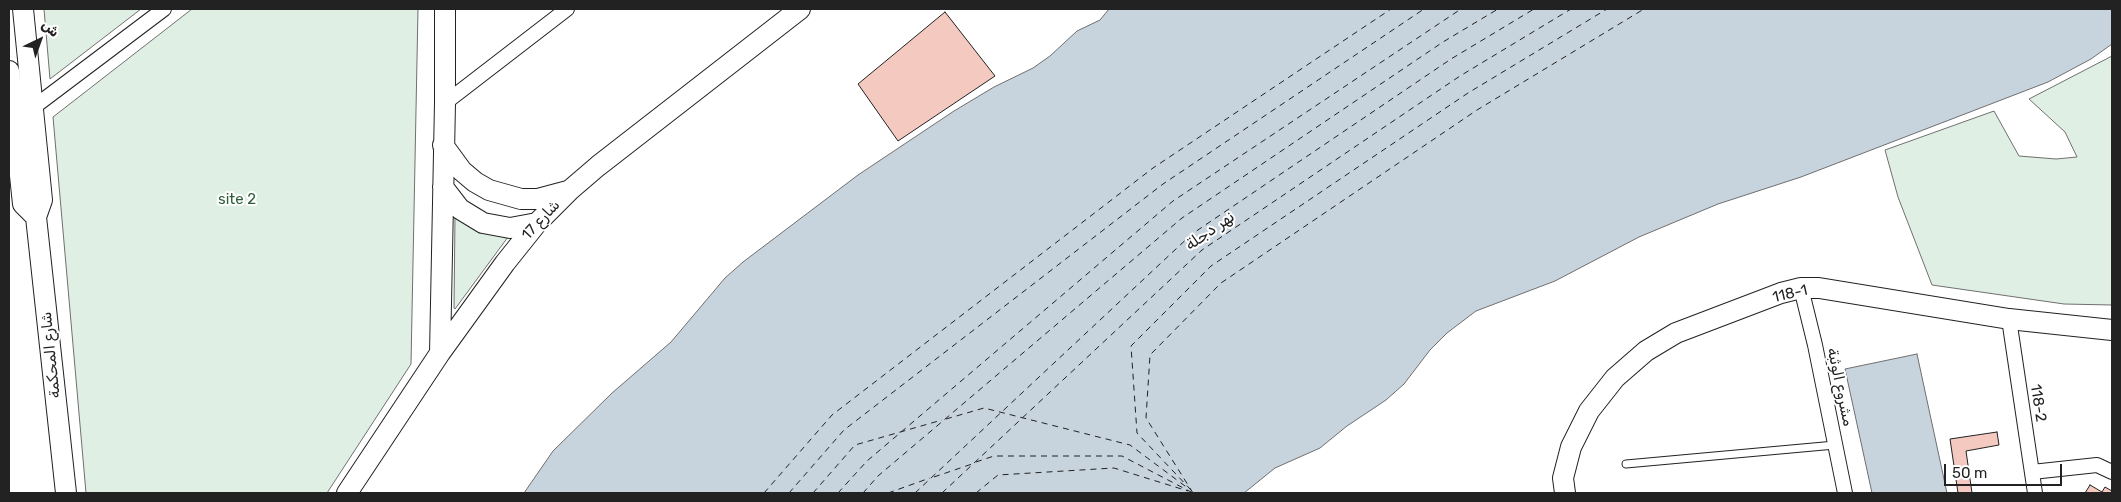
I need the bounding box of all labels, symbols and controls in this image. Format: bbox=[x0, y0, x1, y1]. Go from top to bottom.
north arrow bbox=[15, 15, 65, 65]
text: ش bbox=[38, 16, 63, 41]
park label: site 2 bbox=[218, 191, 256, 209]
street label: شارع 17 bbox=[518, 196, 564, 244]
water label: نهر دجلة bbox=[1182, 207, 1238, 255]
street label: 118-1 bbox=[1771, 281, 1809, 307]
street label: شارع المحكمة bbox=[38, 311, 64, 399]
street label: مشروع الوثبة bbox=[1823, 346, 1857, 428]
street label: 118-2 bbox=[2026, 383, 2050, 423]
scale bar bbox=[1946, 454, 2064, 486]
text: 50 m bbox=[1952, 464, 1987, 482]

